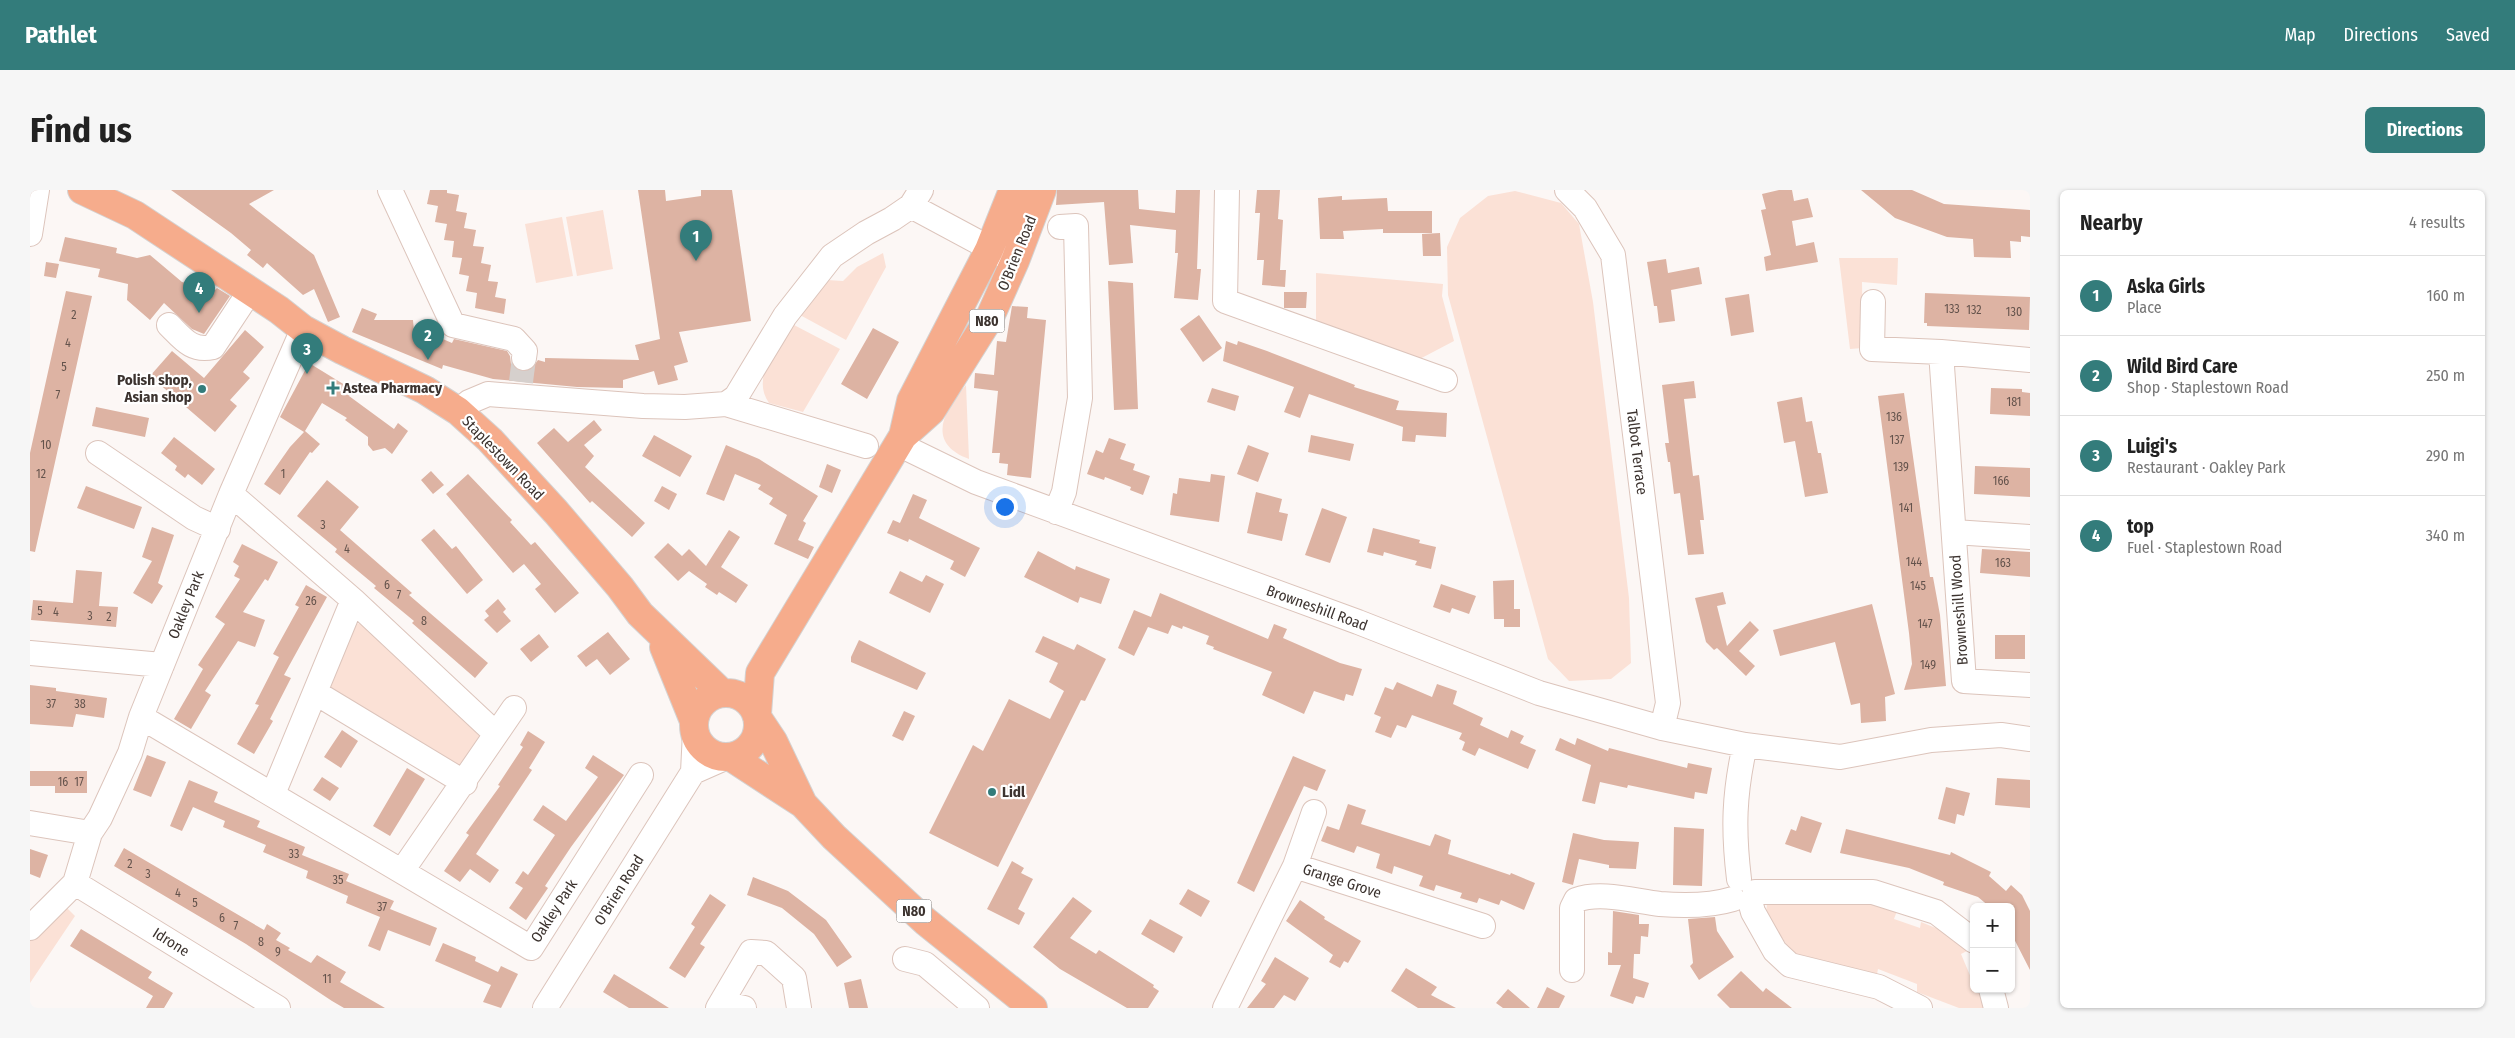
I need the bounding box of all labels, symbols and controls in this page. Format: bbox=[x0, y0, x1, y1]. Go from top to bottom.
text: Pathlet bbox=[25, 21, 97, 49]
text: Map bbox=[2284, 24, 2316, 46]
text: Directions bbox=[2344, 24, 2418, 46]
text: Saved bbox=[2446, 24, 2490, 46]
button: Directions bbox=[2365, 107, 2485, 153]
text: Find us bbox=[30, 109, 132, 151]
text: Nearby bbox=[2080, 210, 2142, 236]
street label: O'Brien Road bbox=[994, 213, 1040, 293]
text: 4 results bbox=[2409, 213, 2465, 232]
pin: 1 bbox=[680, 220, 712, 261]
pin: 4 bbox=[183, 272, 215, 313]
text: Aska Girls bbox=[2127, 275, 2205, 298]
text: 1 bbox=[2093, 286, 2099, 305]
text: 160 m bbox=[2426, 286, 2465, 305]
text: Place bbox=[2127, 298, 2162, 317]
house number: 133 bbox=[1944, 302, 1960, 316]
house number: 132 bbox=[1966, 303, 1982, 317]
house number: 130 bbox=[2006, 305, 2022, 319]
house number: 2 bbox=[71, 308, 77, 322]
road number: N80 bbox=[970, 310, 1004, 332]
pin: 2 bbox=[412, 319, 444, 360]
pin: 3 bbox=[291, 333, 323, 374]
house number: 4 bbox=[65, 336, 71, 350]
text: Wild Bird Care bbox=[2127, 355, 2238, 378]
house number: 5 bbox=[61, 360, 67, 374]
text: 2 bbox=[2092, 366, 2100, 385]
text: 250 m bbox=[2426, 366, 2465, 385]
place label: Polish shop, Asian shop bbox=[117, 371, 192, 406]
text: Shop · Staplestown Road bbox=[2127, 378, 2289, 397]
place label: Astea Pharmacy bbox=[342, 379, 443, 397]
marker: Astea Pharmacy bbox=[327, 382, 339, 394]
marker: Polish shop, Asian shop bbox=[196, 383, 208, 395]
house number: 7 bbox=[56, 388, 61, 402]
house number: 181 bbox=[2006, 395, 2022, 409]
street label: Talbot Terrace bbox=[1623, 408, 1651, 496]
house number: 136 bbox=[1886, 410, 1902, 424]
street label: Staplestown Road bbox=[458, 412, 548, 504]
house number: 137 bbox=[1890, 433, 1905, 447]
text: Luigi's bbox=[2127, 435, 2177, 458]
house number: 10 bbox=[41, 438, 51, 452]
text: 3 bbox=[2092, 446, 2100, 465]
text: 290 m bbox=[2426, 446, 2465, 465]
text: Restaurant · Oakley Park bbox=[2127, 458, 2286, 477]
house number: 139 bbox=[1893, 460, 1909, 474]
house number: 12 bbox=[36, 467, 46, 481]
house number: 1 bbox=[281, 467, 285, 481]
house number: 166 bbox=[1993, 474, 2009, 488]
your location bbox=[992, 494, 1018, 520]
house number: 141 bbox=[1899, 501, 1913, 515]
text: top bbox=[2127, 515, 2154, 538]
house number: 3 bbox=[320, 518, 326, 532]
text: 4 bbox=[2092, 526, 2100, 545]
text: 340 m bbox=[2426, 526, 2465, 545]
text: Fuel · Staplestown Road bbox=[2127, 538, 2282, 557]
house number: 4 bbox=[344, 542, 350, 556]
street label: Browneshill Wood bbox=[1946, 554, 1972, 666]
house number: 144 bbox=[1906, 555, 1922, 569]
house number: 163 bbox=[1995, 556, 2011, 570]
street label: Oakley Park bbox=[164, 568, 208, 642]
house number: 6 bbox=[384, 578, 390, 592]
house number: 145 bbox=[1910, 579, 1926, 593]
street label: Browneshill Road bbox=[1264, 581, 1370, 635]
house number: 7 bbox=[397, 588, 402, 602]
house number: 26 bbox=[305, 594, 317, 608]
house number: 5 bbox=[37, 604, 43, 618]
house number: 4 bbox=[53, 605, 59, 619]
house number: 3 bbox=[87, 609, 93, 623]
house number: 2 bbox=[106, 610, 112, 624]
house number: 8 bbox=[421, 614, 427, 628]
house number: 147 bbox=[1917, 617, 1933, 631]
house number: 149 bbox=[1920, 658, 1936, 672]
house number: 37 bbox=[46, 697, 56, 711]
house number: 38 bbox=[74, 697, 86, 711]
house number: 16 bbox=[58, 775, 68, 789]
house number: 17 bbox=[74, 775, 84, 789]
place label: Lidl bbox=[1002, 783, 1026, 801]
marker: Lidl bbox=[986, 786, 998, 798]
house number: 33 bbox=[289, 847, 299, 861]
street label: O'Brien Road bbox=[590, 851, 648, 929]
house number: 2 bbox=[127, 857, 133, 871]
street label: Grange Grove bbox=[1300, 860, 1384, 902]
house number: 3 bbox=[145, 867, 151, 881]
house number: 35 bbox=[333, 873, 344, 887]
street label: Oakley Park bbox=[527, 876, 581, 946]
house number: 4 bbox=[175, 886, 181, 900]
house number: 5 bbox=[192, 896, 198, 910]
road number: N80 bbox=[896, 899, 932, 922]
house number: 37 bbox=[377, 900, 387, 914]
map controls bbox=[1970, 903, 2015, 993]
button: + bbox=[1970, 903, 2015, 948]
house number: 6 bbox=[219, 911, 225, 925]
house number: 7 bbox=[234, 919, 239, 933]
street label: Idrone bbox=[149, 924, 193, 960]
house number: 8 bbox=[258, 935, 264, 949]
house number: 9 bbox=[275, 945, 281, 959]
button: − bbox=[1970, 948, 2015, 993]
house number: 11 bbox=[322, 972, 332, 986]

